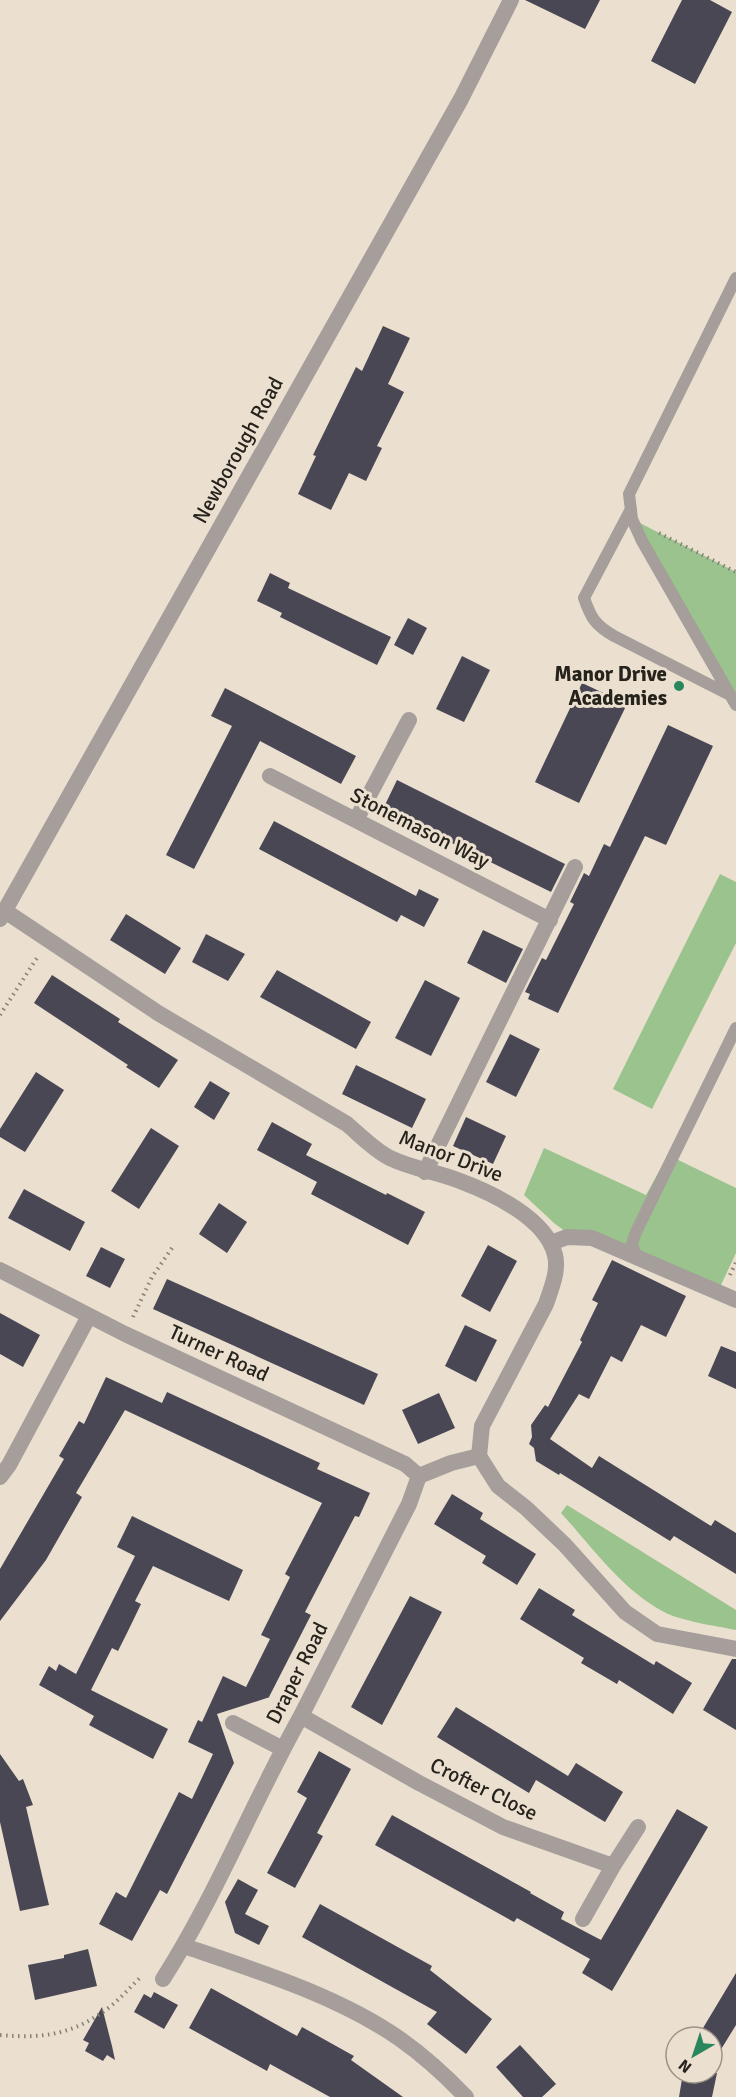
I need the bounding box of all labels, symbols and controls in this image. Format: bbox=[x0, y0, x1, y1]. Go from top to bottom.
street label: Newborough Road bbox=[187, 372, 289, 528]
place label: Manor Drive Academies bbox=[554, 661, 667, 711]
marker: Manor Drive Academies bbox=[672, 679, 686, 693]
street label: Stonemason Way bbox=[346, 782, 494, 874]
street label: Manor Drive bbox=[395, 1124, 507, 1188]
street label: Turner Road bbox=[165, 1319, 273, 1387]
street label: Draper Road bbox=[260, 1618, 334, 1728]
street label: Crofter Close bbox=[426, 1752, 542, 1826]
north arrow bbox=[664, 2025, 724, 2085]
text: N bbox=[675, 2055, 696, 2077]

